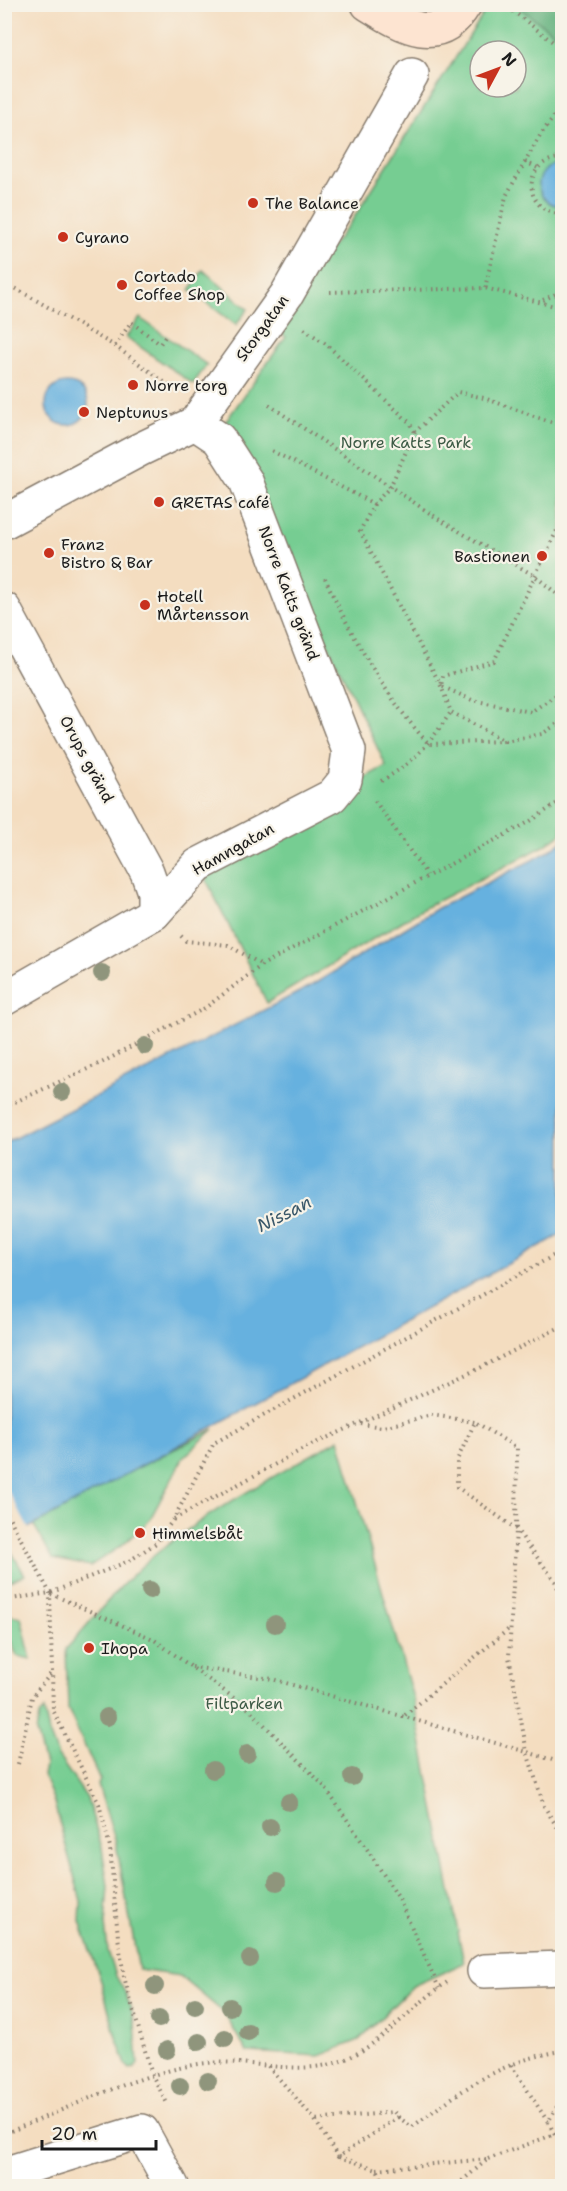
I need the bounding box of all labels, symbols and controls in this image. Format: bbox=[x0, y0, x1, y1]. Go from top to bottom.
north arrow bbox=[468, 39, 528, 99]
text: N bbox=[497, 48, 521, 71]
place label: The Balance bbox=[265, 193, 359, 214]
marker: The Balance bbox=[246, 196, 260, 210]
place label: Cyrano bbox=[75, 227, 129, 248]
marker: Cyrano bbox=[56, 230, 70, 244]
place label: Cortado Coffee Shop bbox=[134, 266, 225, 305]
marker: Cortado Coffee Shop bbox=[115, 278, 129, 292]
street label: Storgatan bbox=[231, 290, 293, 366]
place label: Norre torg bbox=[145, 375, 228, 396]
marker: Norre torg bbox=[126, 378, 140, 392]
place label: Neptunus bbox=[96, 402, 168, 423]
marker: Neptunus bbox=[77, 405, 91, 419]
park label: Norre Katts Park bbox=[341, 432, 471, 453]
place label: GRETAS café bbox=[171, 492, 270, 513]
marker: GRETAS café bbox=[152, 495, 166, 509]
street label: Norre Katts gränd bbox=[254, 523, 324, 663]
place label: Franz Bistro & Bar bbox=[61, 534, 153, 573]
marker: Franz Bistro & Bar bbox=[42, 546, 56, 560]
place label: Bastionen bbox=[454, 546, 530, 567]
marker: Bastionen bbox=[535, 549, 549, 563]
place label: Hotell Mårtensson bbox=[157, 586, 249, 625]
marker: Hotell Mårtensson bbox=[138, 598, 152, 612]
street label: Orups gränd bbox=[55, 712, 119, 806]
street label: Hamngatan bbox=[188, 818, 278, 880]
water label: Nissan bbox=[253, 1190, 315, 1238]
place label: Himmelsbåt bbox=[152, 1523, 243, 1544]
marker: Himmelsbåt bbox=[133, 1526, 147, 1540]
place label: Ihopa bbox=[101, 1638, 148, 1659]
marker: Ihopa bbox=[82, 1641, 96, 1655]
park label: Filtparken bbox=[205, 1693, 283, 1714]
scale bar bbox=[42, 2113, 156, 2151]
text: 20 m bbox=[51, 2122, 97, 2146]

